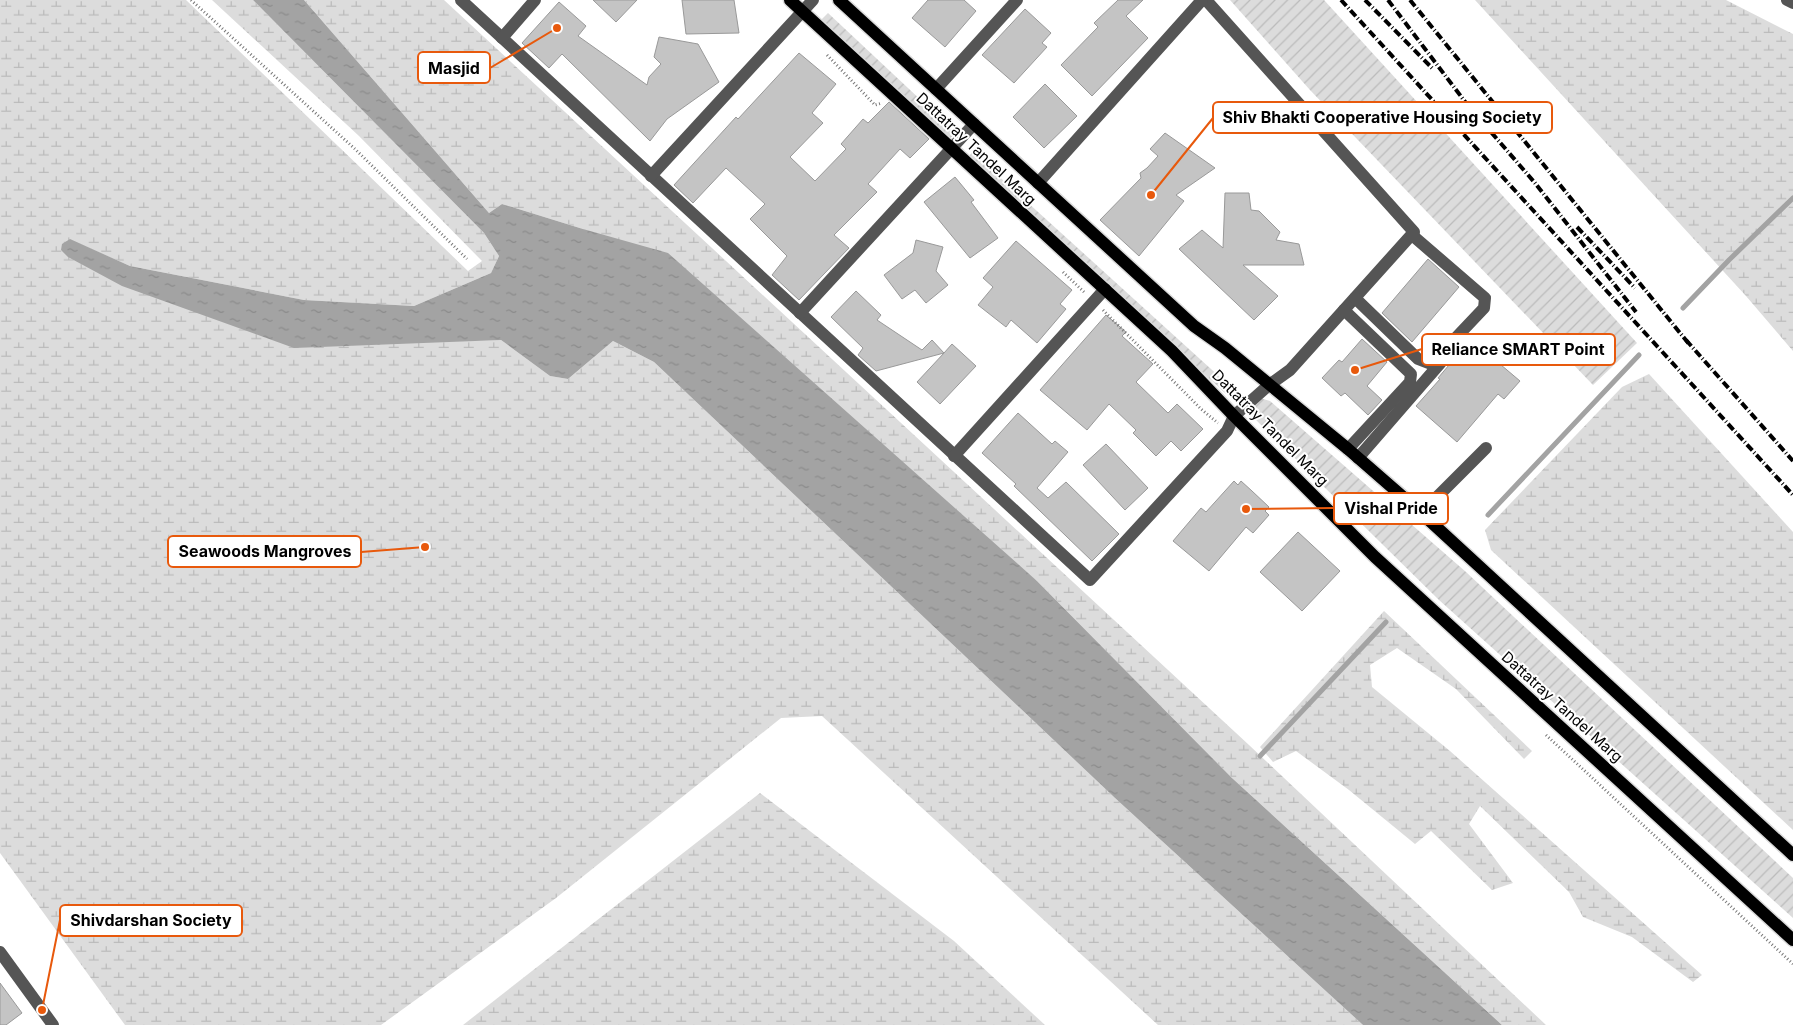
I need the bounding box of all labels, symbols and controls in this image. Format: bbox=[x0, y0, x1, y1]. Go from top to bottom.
callout: Masjid bbox=[418, 52, 490, 83]
text: Masjid bbox=[428, 58, 480, 78]
street label: Dattatray Tandel Marg bbox=[913, 88, 1040, 209]
callout: Shiv Bhakti Cooperative Housing Society bbox=[1213, 102, 1552, 133]
text: Shiv Bhakti Cooperative Housing Society bbox=[1222, 107, 1542, 127]
callout: Reliance SMART Point bbox=[1422, 334, 1615, 365]
text: Reliance SMART Point bbox=[1431, 339, 1605, 359]
street label: Dattatray Tandel Marg bbox=[1208, 365, 1333, 490]
callout: Vishal Pride bbox=[1334, 493, 1448, 524]
text: Vishal Pride bbox=[1344, 498, 1438, 518]
callout: Seawoods Mangroves bbox=[168, 536, 361, 567]
text: Seawoods Mangroves bbox=[178, 541, 352, 561]
street label: Dattatray Tandel Marg bbox=[1498, 647, 1627, 766]
callout: Shivdarshan Society bbox=[60, 905, 242, 936]
text: Shivdarshan Society bbox=[70, 910, 232, 930]

